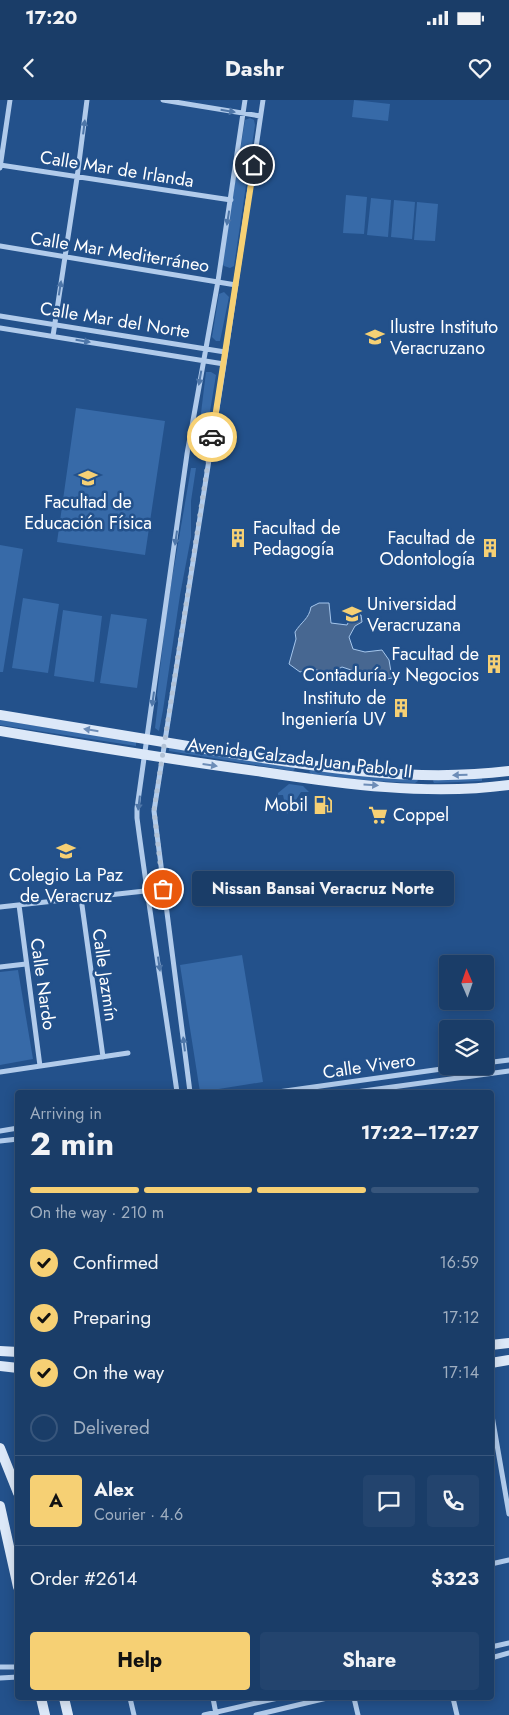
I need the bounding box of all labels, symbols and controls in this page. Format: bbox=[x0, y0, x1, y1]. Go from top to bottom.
text: 17:20 bbox=[25, 4, 77, 31]
text: Dashr bbox=[225, 52, 284, 84]
icon: back bbox=[15, 54, 43, 82]
icon: heart bbox=[466, 54, 494, 82]
one-way arrow bbox=[221, 107, 237, 115]
one-way arrow bbox=[80, 119, 88, 135]
street label: Calle Mar de Irlanda bbox=[38, 144, 196, 194]
pin bbox=[233, 144, 275, 186]
icon: home bbox=[240, 151, 268, 179]
one-way arrow bbox=[223, 210, 231, 226]
street label: Calle Mar Mediterráneo bbox=[29, 225, 211, 279]
one-way arrow bbox=[56, 280, 64, 296]
street label: Calle Mar del Norte bbox=[38, 295, 192, 345]
place label: Ilustre Instituto Veracruzano bbox=[390, 314, 498, 361]
school or university icon: Ilustre Instituto Veracruzano bbox=[364, 326, 386, 348]
one-way arrow bbox=[75, 338, 91, 346]
one-way arrow bbox=[196, 370, 204, 386]
courier bbox=[187, 412, 237, 462]
icon: car bbox=[198, 423, 226, 451]
school or university icon: Facultad de Educación Física bbox=[77, 467, 99, 489]
place label: Facultad de Educación Física bbox=[24, 489, 152, 536]
place label: Facultad de Pedagogía bbox=[253, 515, 340, 562]
place label: Facultad de Odontología bbox=[380, 525, 475, 572]
building icon: Facultad de Pedagogía bbox=[227, 527, 249, 549]
one-way arrow bbox=[171, 531, 179, 547]
building icon: Facultad de Odontología bbox=[479, 537, 501, 559]
place label: Universidad Veracruzana bbox=[367, 591, 461, 638]
school or university icon: Universidad Veracruzana bbox=[341, 603, 363, 625]
place label: Facultad de Contaduría y Negocios bbox=[303, 641, 479, 688]
building icon: Facultad de Contaduría y Negocios bbox=[483, 653, 505, 675]
place label: Instituto de Ingeniería UV bbox=[281, 685, 386, 732]
one-way arrow bbox=[149, 692, 157, 708]
building icon: Instituto de Ingeniería UV bbox=[390, 697, 412, 719]
one-way arrow bbox=[83, 726, 99, 734]
street label: Avenida Calzada Juan Pablo II bbox=[186, 731, 414, 785]
one-way arrow bbox=[202, 761, 218, 769]
one-way arrow bbox=[452, 772, 468, 780]
one-way arrow bbox=[363, 781, 379, 789]
place label: Mobil bbox=[265, 792, 308, 818]
fuel station icon: Mobil bbox=[312, 794, 334, 816]
one-way arrow bbox=[134, 795, 142, 811]
place label: Coppel bbox=[393, 802, 449, 828]
supermarket icon: Coppel bbox=[367, 804, 389, 826]
school or university icon: Colegio La Paz de Veracruz bbox=[55, 840, 77, 862]
place label: Colegio La Paz de Veracruz bbox=[9, 862, 124, 909]
pin bbox=[142, 868, 184, 910]
callout: Nissan Bansai Veracruz Norte bbox=[193, 872, 456, 906]
icon: bag bbox=[149, 875, 177, 903]
text: Nissan Bansai Veracruz Norte bbox=[212, 877, 434, 900]
street label: Calle Jazmín bbox=[86, 927, 124, 1023]
street label: Calle Nardo bbox=[24, 936, 62, 1032]
north arrow bbox=[439, 955, 494, 1010]
map controls bbox=[439, 955, 494, 1075]
one-way arrow bbox=[155, 956, 163, 972]
button: layers bbox=[439, 1020, 494, 1075]
one-way arrow bbox=[179, 1036, 187, 1052]
street label: Calle Vivero bbox=[321, 1047, 417, 1085]
text: Arriving in bbox=[30, 1102, 102, 1125]
text: 17:22–17:27 bbox=[361, 1119, 479, 1146]
text: 2 min bbox=[30, 1121, 114, 1167]
text: On the way · 210 m bbox=[30, 1201, 164, 1224]
icon: check bbox=[30, 1249, 58, 1277]
text: Confirmed bbox=[73, 1249, 159, 1276]
text: 16:59 bbox=[440, 1251, 479, 1274]
icon: check bbox=[30, 1304, 58, 1332]
text: Preparing bbox=[73, 1304, 151, 1331]
text: 17:12 bbox=[442, 1306, 479, 1329]
icon: check bbox=[30, 1359, 58, 1387]
text: On the way bbox=[73, 1359, 164, 1386]
text: 17:14 bbox=[442, 1361, 479, 1384]
text: Delivered bbox=[73, 1414, 150, 1441]
button: chat bbox=[363, 1475, 415, 1527]
button: phone bbox=[427, 1475, 479, 1527]
text: Alex bbox=[94, 1476, 134, 1503]
text: A bbox=[49, 1487, 63, 1514]
text: Courier · 4.6 bbox=[94, 1503, 183, 1526]
text: Order #2614 bbox=[30, 1565, 137, 1592]
text: $323 bbox=[431, 1565, 479, 1592]
button: Help bbox=[30, 1632, 250, 1690]
button: Share bbox=[260, 1632, 479, 1690]

